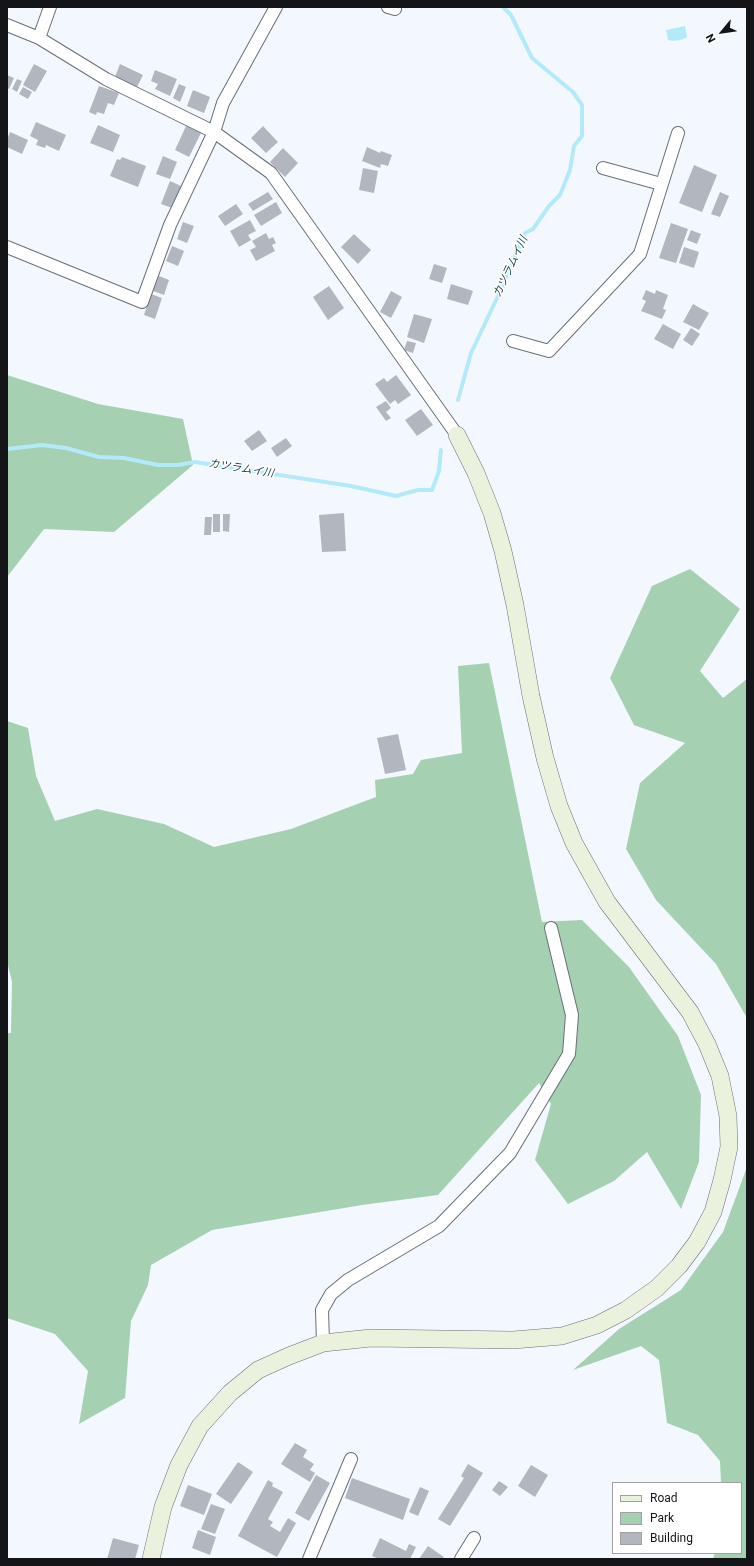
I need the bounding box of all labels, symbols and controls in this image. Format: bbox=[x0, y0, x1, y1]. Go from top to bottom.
north arrow bbox=[702, 12, 742, 52]
text: N bbox=[704, 32, 719, 45]
water label: カツラムイ川 bbox=[491, 234, 531, 300]
water label: カツラムイ川 bbox=[207, 457, 275, 481]
legend bbox=[612, 1482, 742, 1554]
text: Road bbox=[650, 1491, 678, 1505]
text: Park bbox=[650, 1511, 674, 1525]
text: Building bbox=[650, 1531, 693, 1545]

